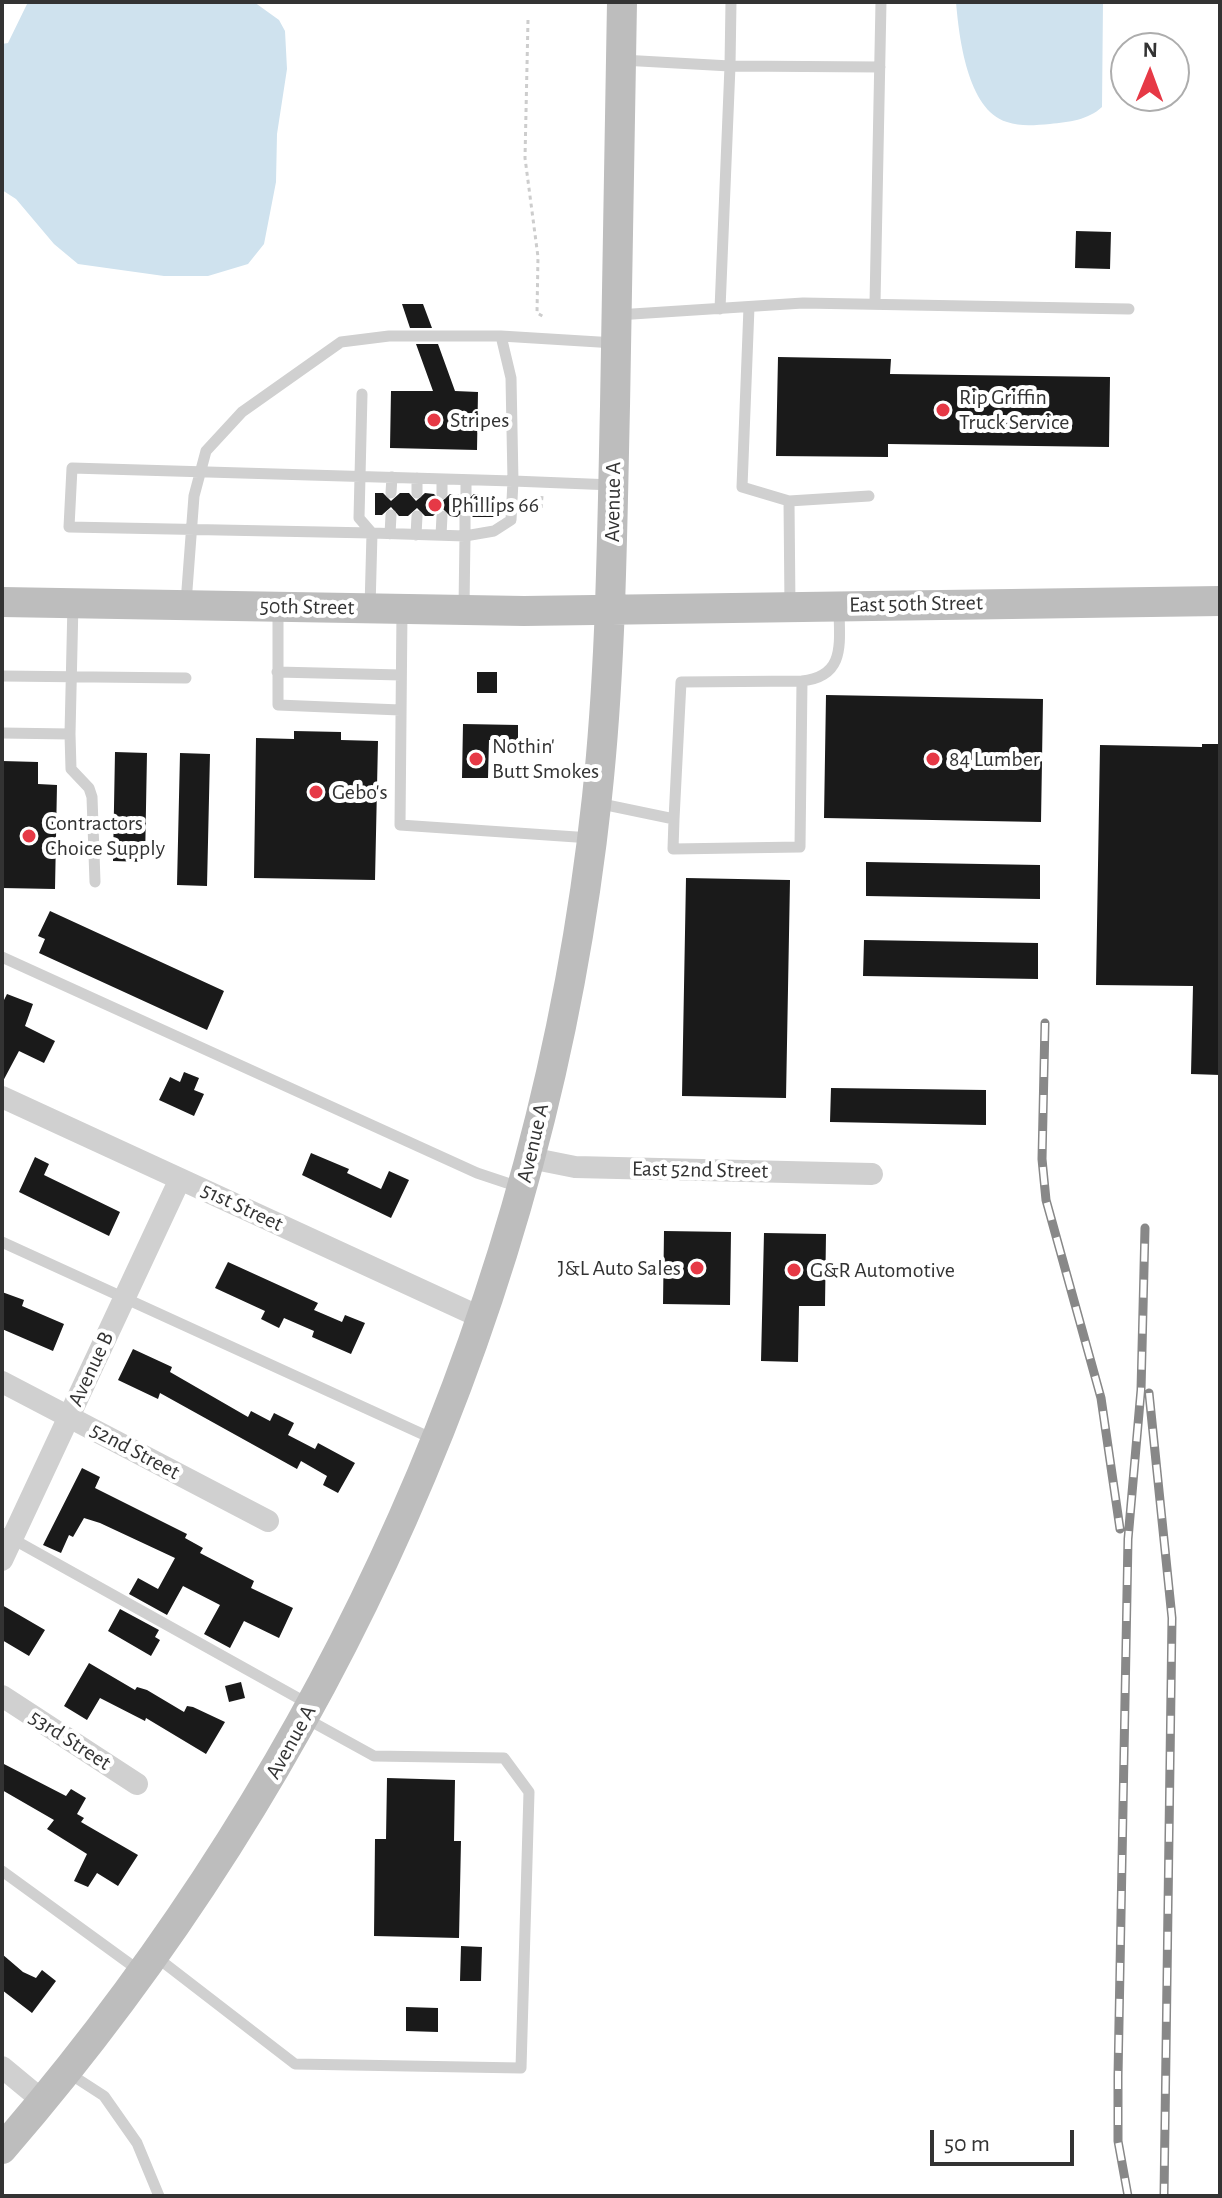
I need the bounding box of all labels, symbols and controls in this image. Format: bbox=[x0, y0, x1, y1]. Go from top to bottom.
north arrow bbox=[1110, 32, 1190, 112]
text: N bbox=[1143, 39, 1158, 61]
place label: Rip Griffin Truck Service bbox=[959, 384, 1070, 436]
marker: Rip Griffin Truck Service bbox=[934, 401, 952, 419]
place label: Stripes bbox=[450, 407, 509, 433]
marker: Stripes bbox=[425, 411, 443, 429]
street label: Avenue A bbox=[599, 462, 627, 542]
place label: Phillips 66 bbox=[451, 492, 539, 518]
marker: Phillips 66 bbox=[426, 496, 444, 514]
street label: East 50th Street bbox=[849, 590, 983, 618]
street label: 50th Street bbox=[259, 593, 355, 621]
place label: Nothin' Butt Smokes bbox=[492, 733, 599, 784]
place label: 84 Lumber bbox=[949, 746, 1040, 772]
marker: Nothin' Butt Smokes bbox=[467, 750, 485, 768]
marker: 84 Lumber bbox=[924, 750, 942, 768]
place label: Gebo's bbox=[332, 779, 388, 805]
marker: Gebo's bbox=[307, 783, 325, 801]
place label: Contractors Choice Supply bbox=[45, 810, 165, 862]
marker: Contractors Choice Supply bbox=[20, 827, 38, 845]
street label: Avenue A bbox=[511, 1101, 555, 1185]
street label: East 52nd Street bbox=[632, 1156, 768, 1184]
street label: 51st Street bbox=[197, 1177, 287, 1237]
place label: J&L Auto Sales bbox=[558, 1255, 681, 1281]
place label: G&R Automotive bbox=[810, 1257, 955, 1283]
marker: J&L Auto Sales bbox=[688, 1259, 706, 1277]
marker: G&R Automotive bbox=[785, 1261, 803, 1279]
street label: Avenue B bbox=[62, 1327, 120, 1411]
street label: 52nd Street bbox=[86, 1416, 184, 1486]
street label: Avenue A bbox=[260, 1700, 322, 1784]
street label: 53rd Street bbox=[24, 1704, 116, 1776]
scale bar bbox=[934, 2114, 1078, 2164]
text: 50 m bbox=[944, 2132, 990, 2156]

